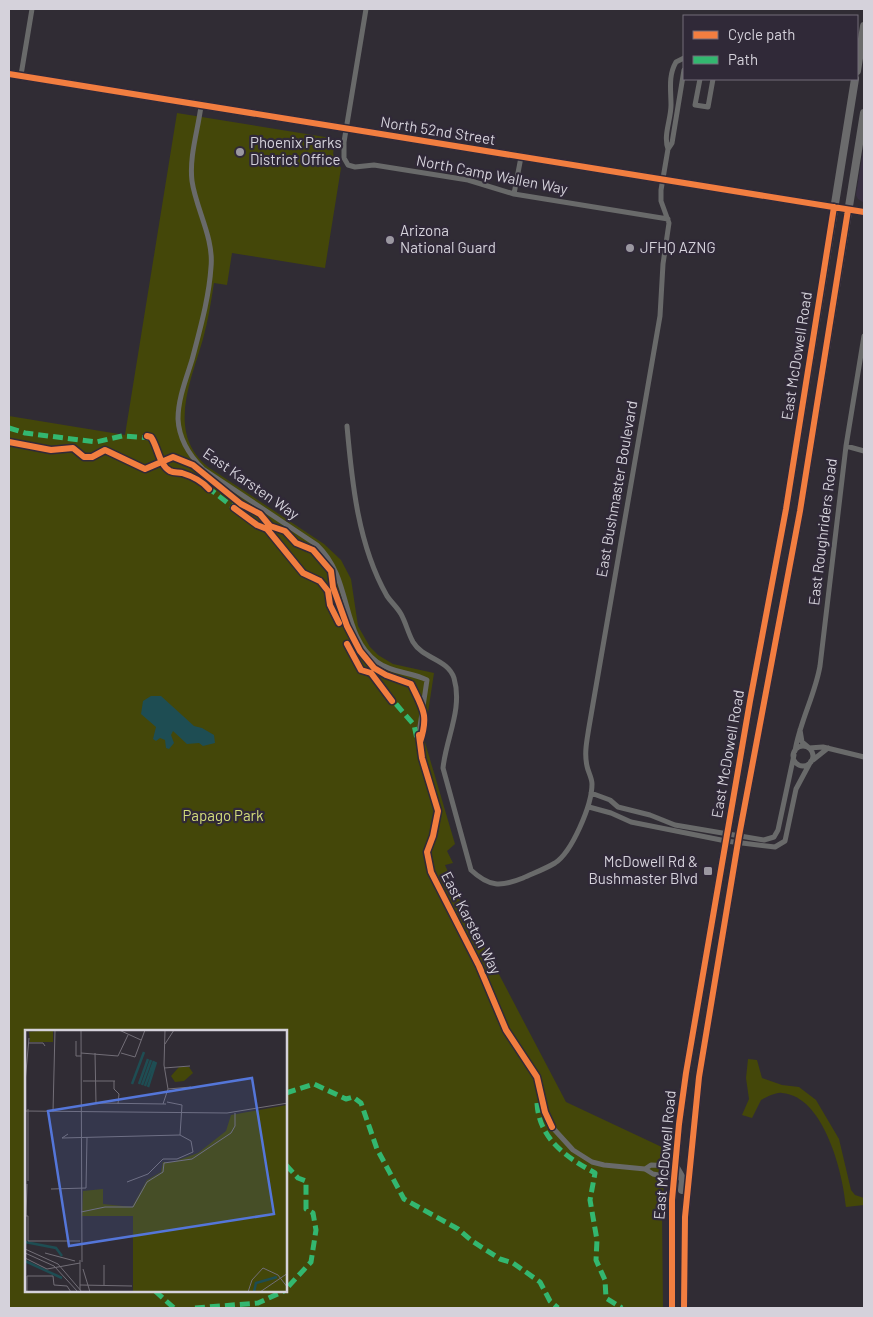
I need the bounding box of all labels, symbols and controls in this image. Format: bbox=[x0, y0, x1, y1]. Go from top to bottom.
legend bbox=[683, 15, 858, 80]
text: Cycle path bbox=[728, 25, 795, 43]
text: Path bbox=[728, 50, 758, 68]
street label: North 52nd Street bbox=[379, 112, 497, 148]
place label: Phoenix Parks District Office bbox=[250, 133, 342, 168]
marker: Phoenix Parks District Office bbox=[234, 146, 246, 158]
street label: North Camp Wallen Way bbox=[415, 150, 570, 198]
place label: Arizona National Guard bbox=[400, 221, 496, 256]
marker: Arizona National Guard bbox=[384, 234, 396, 246]
place label: JFHQ AZNG bbox=[640, 238, 716, 256]
marker: JFHQ AZNG bbox=[624, 242, 636, 254]
street label: East McDowell Road bbox=[777, 290, 815, 421]
street label: East Bushmaster Boulevard bbox=[592, 399, 640, 579]
street label: East Karsten Way bbox=[200, 443, 303, 523]
street label: East Roughriders Road bbox=[804, 457, 840, 606]
street label: East McDowell Road bbox=[707, 688, 747, 819]
park label: Papago Park bbox=[182, 806, 264, 824]
place label: McDowell Rd & Bushmaster Blvd bbox=[589, 852, 698, 887]
marker: McDowell Rd & Bushmaster Blvd bbox=[702, 865, 714, 877]
street label: East Karsten Way bbox=[438, 868, 506, 977]
inset map bbox=[25, 1030, 288, 1292]
street label: East McDowell Road bbox=[649, 1090, 679, 1220]

